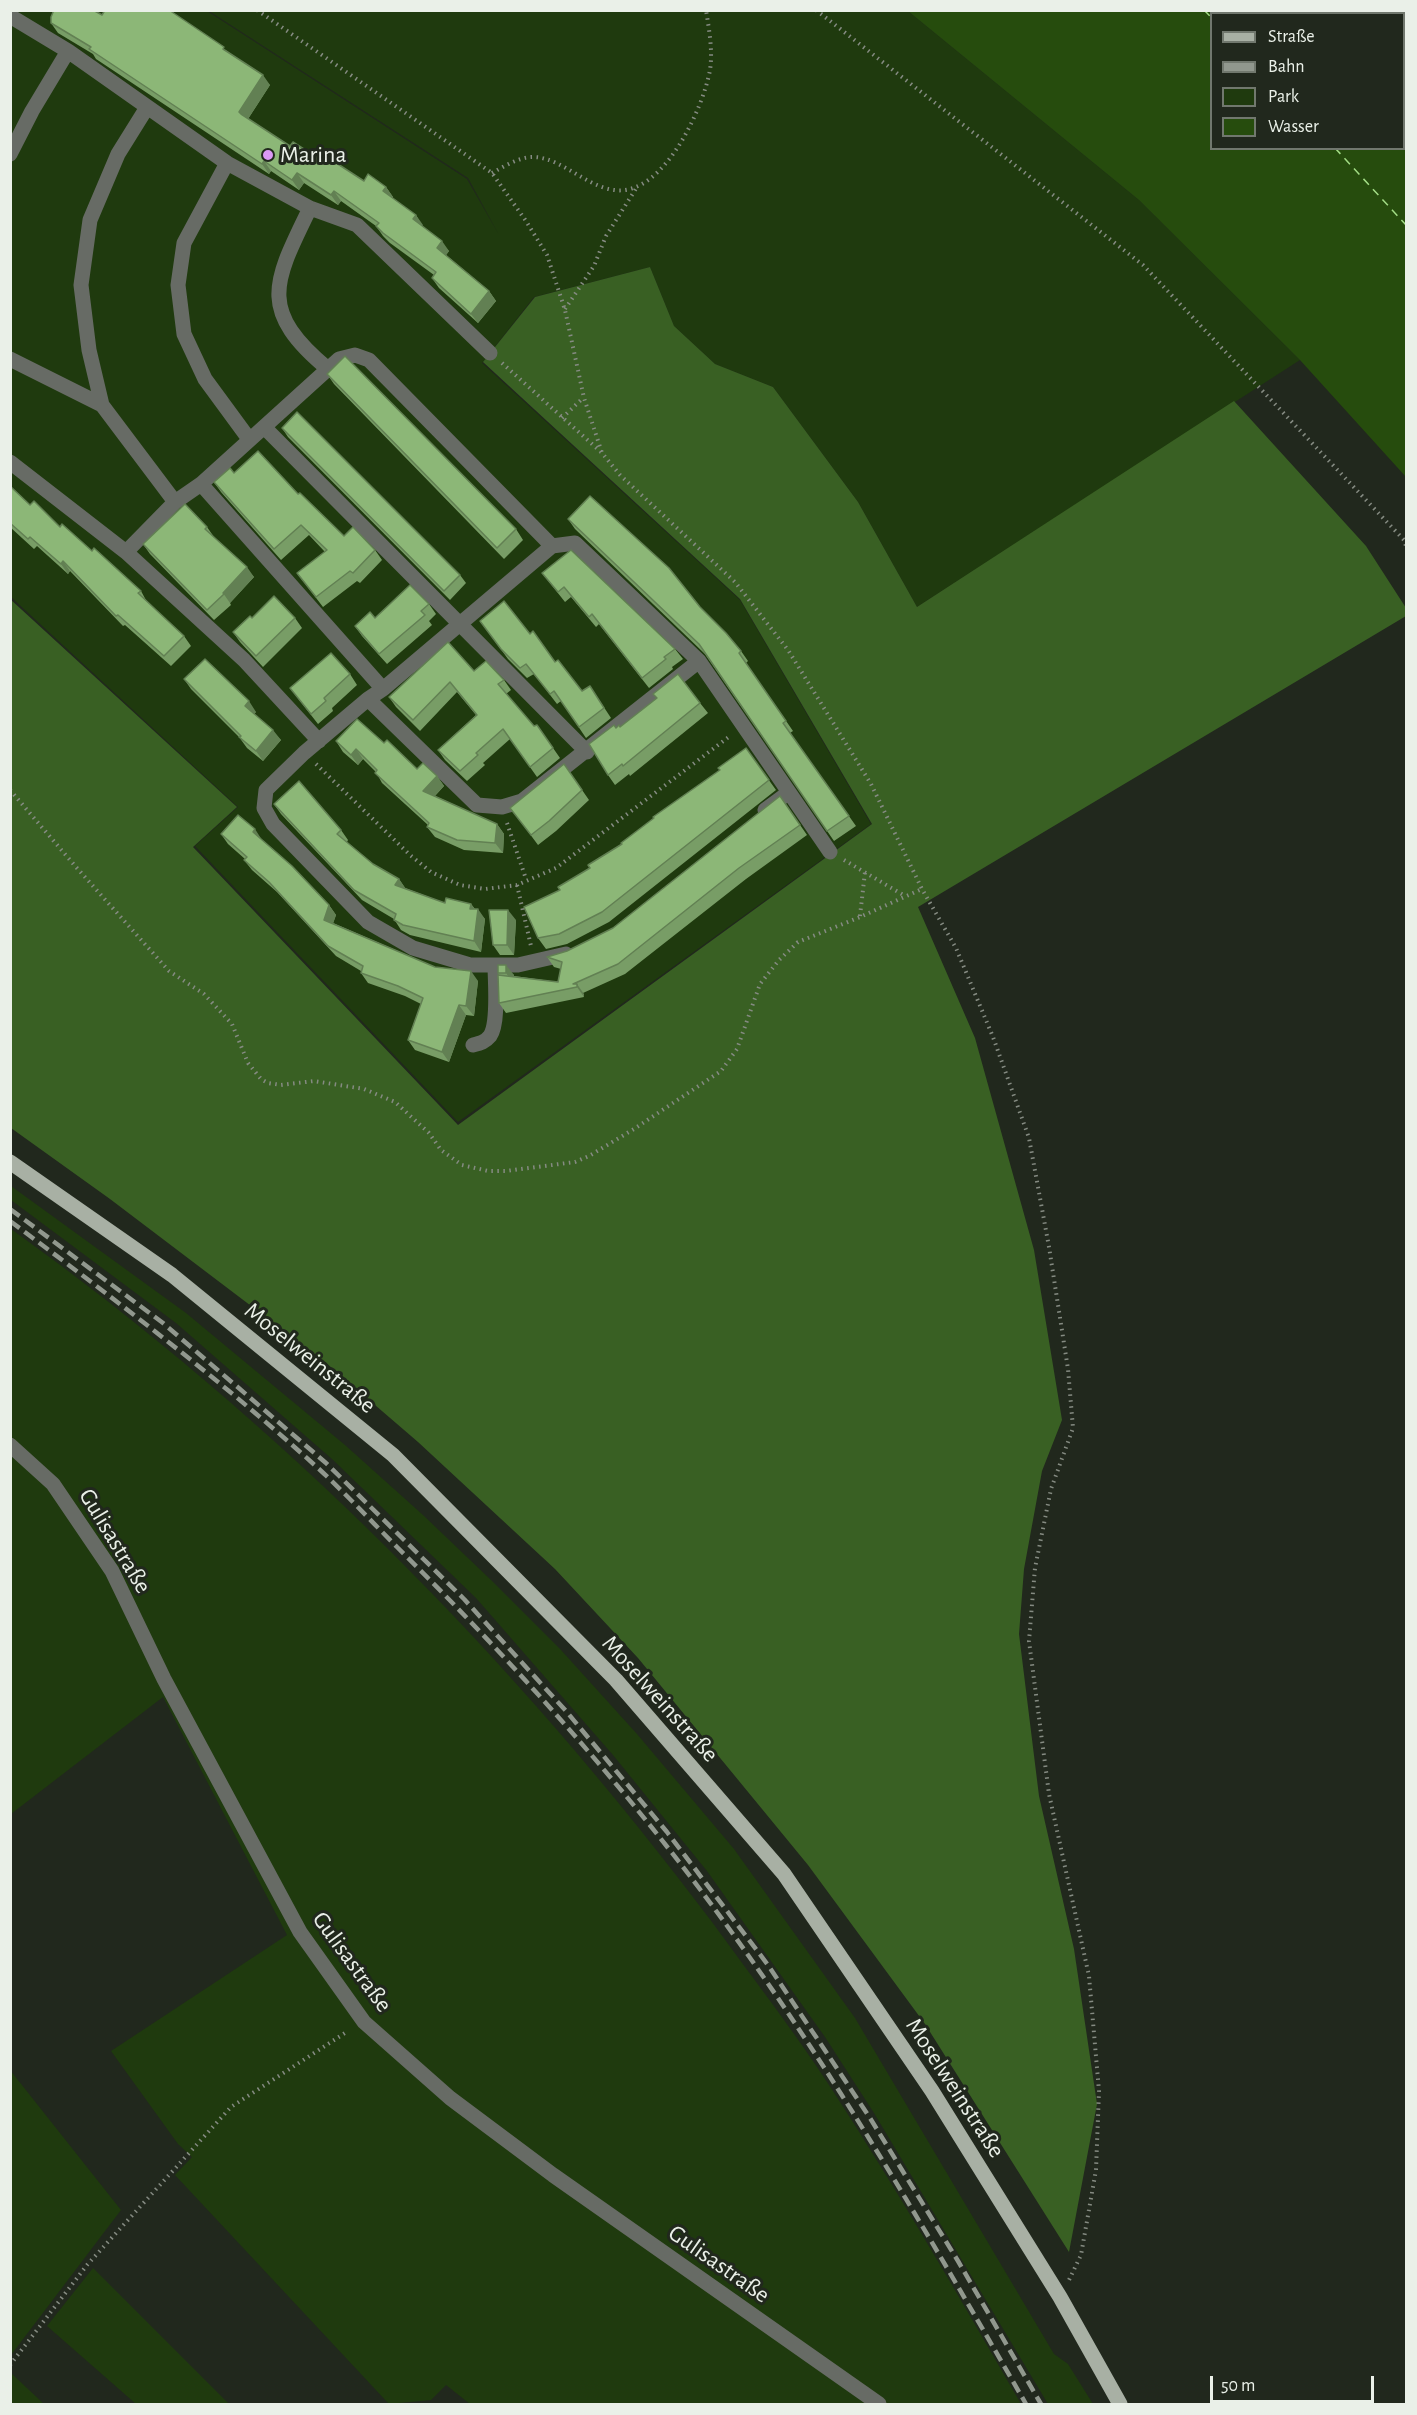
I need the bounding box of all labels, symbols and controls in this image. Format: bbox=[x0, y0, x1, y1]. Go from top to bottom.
legend bbox=[1210, 12, 1405, 150]
text: Straße bbox=[1268, 28, 1314, 46]
text: Bahn bbox=[1268, 58, 1304, 76]
text: Park bbox=[1268, 88, 1299, 106]
text: Wasser bbox=[1268, 118, 1319, 136]
place label: Marina bbox=[280, 141, 347, 169]
marker: Marina bbox=[261, 148, 275, 162]
street label: Moselweinstraße bbox=[239, 1296, 381, 1420]
street label: Gulisastraße bbox=[72, 1483, 158, 1599]
street label: Moselweinstraße bbox=[596, 1630, 724, 1768]
street label: Gulisastraße bbox=[306, 1906, 398, 2018]
street label: Moselweinstraße bbox=[899, 2013, 1011, 2163]
street label: Gulisastraße bbox=[663, 2219, 775, 2309]
scale bar bbox=[1213, 2364, 1376, 2402]
text: 50 m bbox=[1221, 2377, 1255, 2395]

